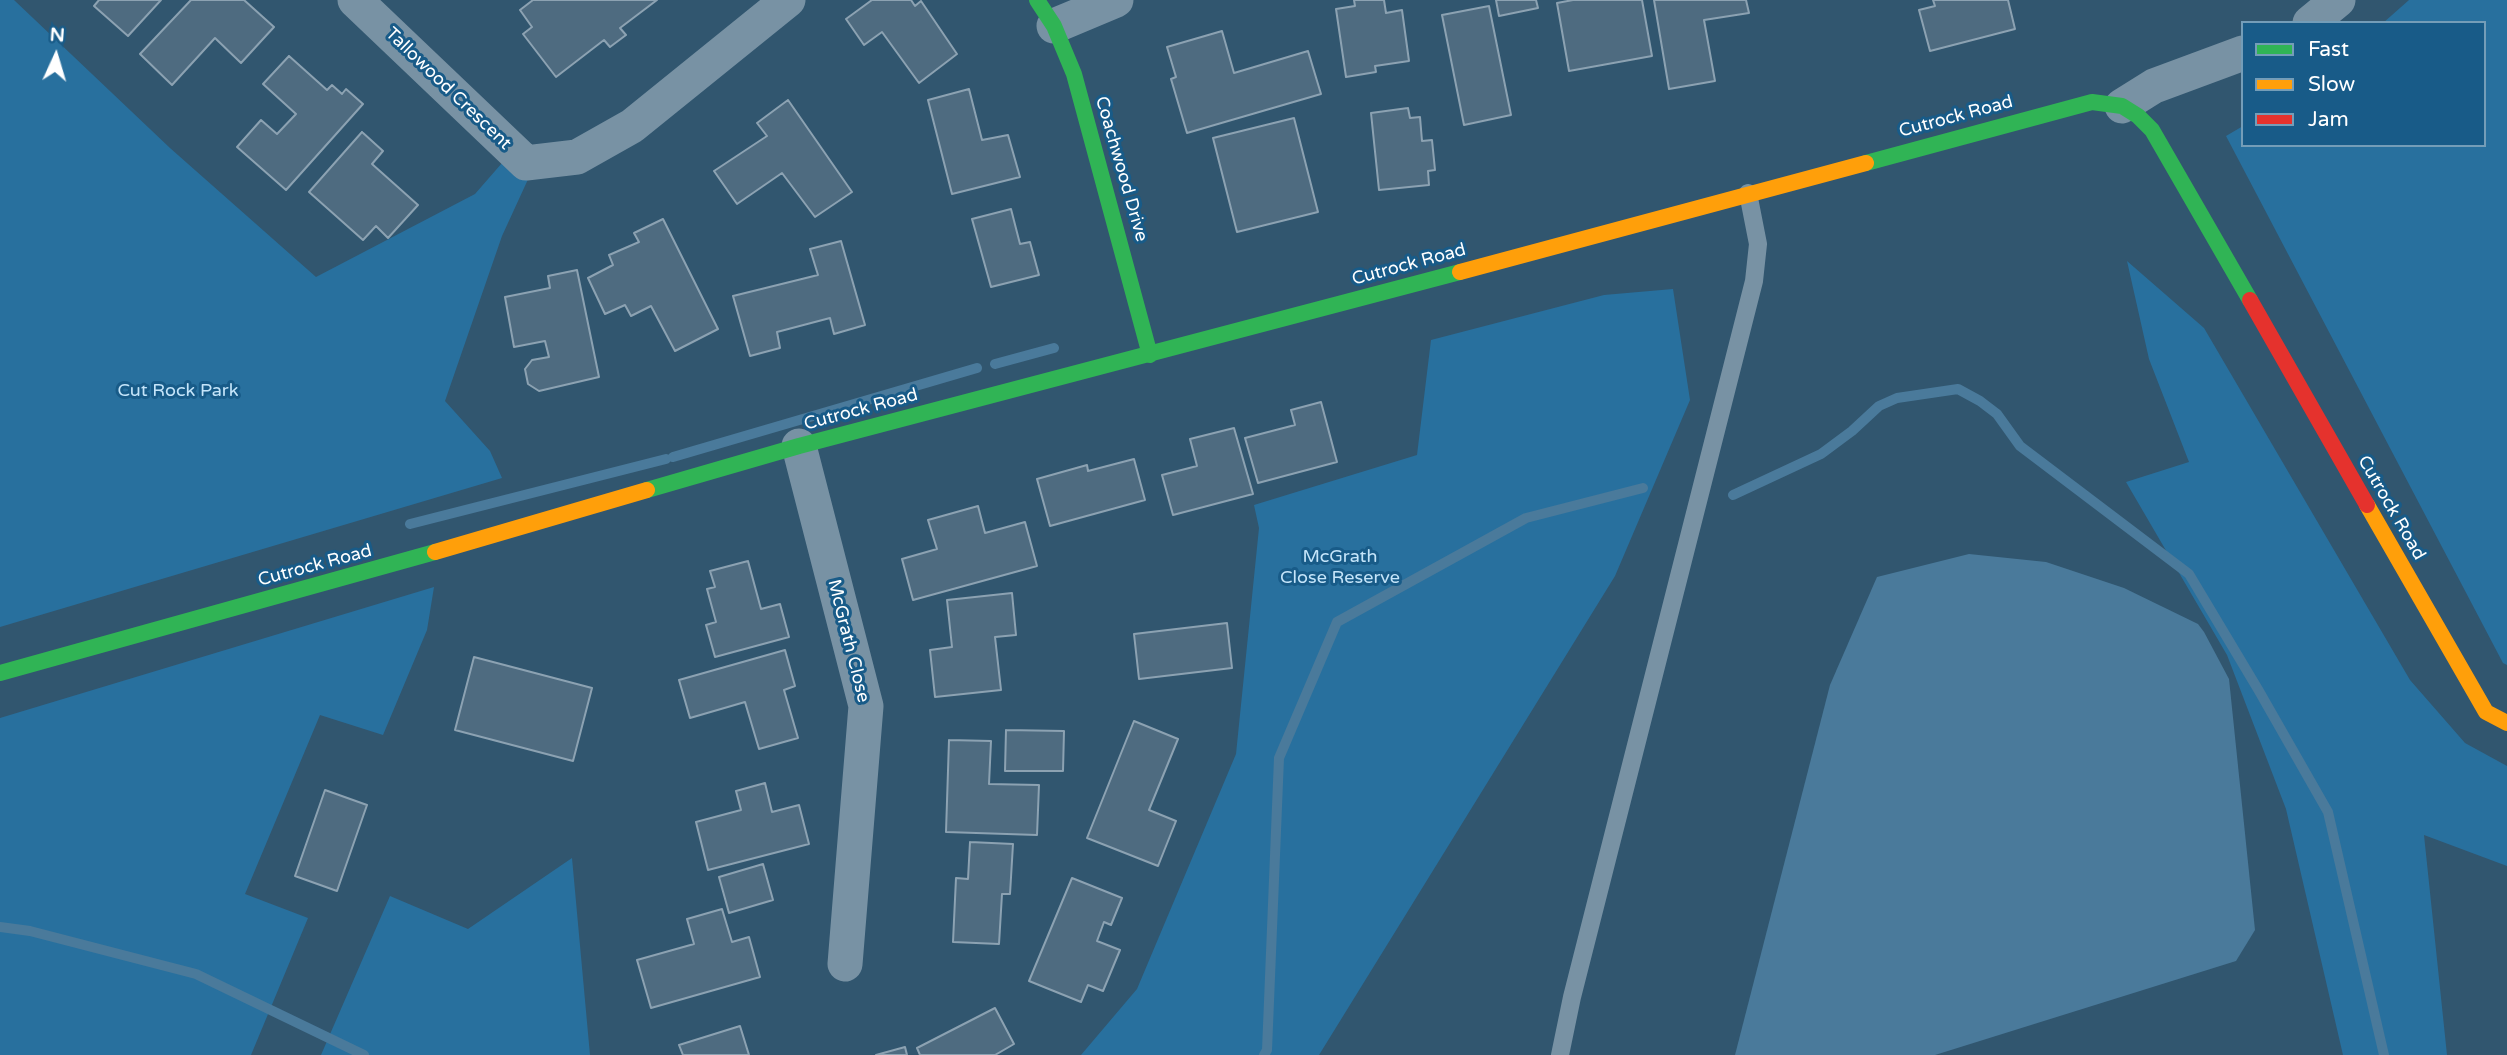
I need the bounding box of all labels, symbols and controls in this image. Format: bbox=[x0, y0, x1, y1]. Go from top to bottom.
north arrow bbox=[21, 21, 91, 91]
legend bbox=[2241, 21, 2486, 147]
street label: Tallowood Crescent bbox=[381, 23, 515, 155]
text: N bbox=[49, 24, 66, 47]
text: Fast bbox=[2308, 37, 2349, 62]
text: Slow bbox=[2308, 72, 2355, 97]
street label: Cutrock Road bbox=[1897, 91, 2015, 143]
street label: Coachwood Drive bbox=[1090, 94, 1152, 244]
text: Jam bbox=[2308, 107, 2349, 132]
street label: Cutrock Road bbox=[1350, 239, 1468, 291]
park label: Cut Rock Park bbox=[117, 380, 239, 402]
street label: Cutrock Road bbox=[802, 384, 920, 436]
street label: Cutrock Road bbox=[2352, 452, 2430, 564]
street label: Cutrock Road bbox=[256, 540, 374, 592]
park label: McGrath Close Reserve bbox=[1280, 546, 1400, 588]
street label: McGrath Close bbox=[822, 577, 874, 705]

